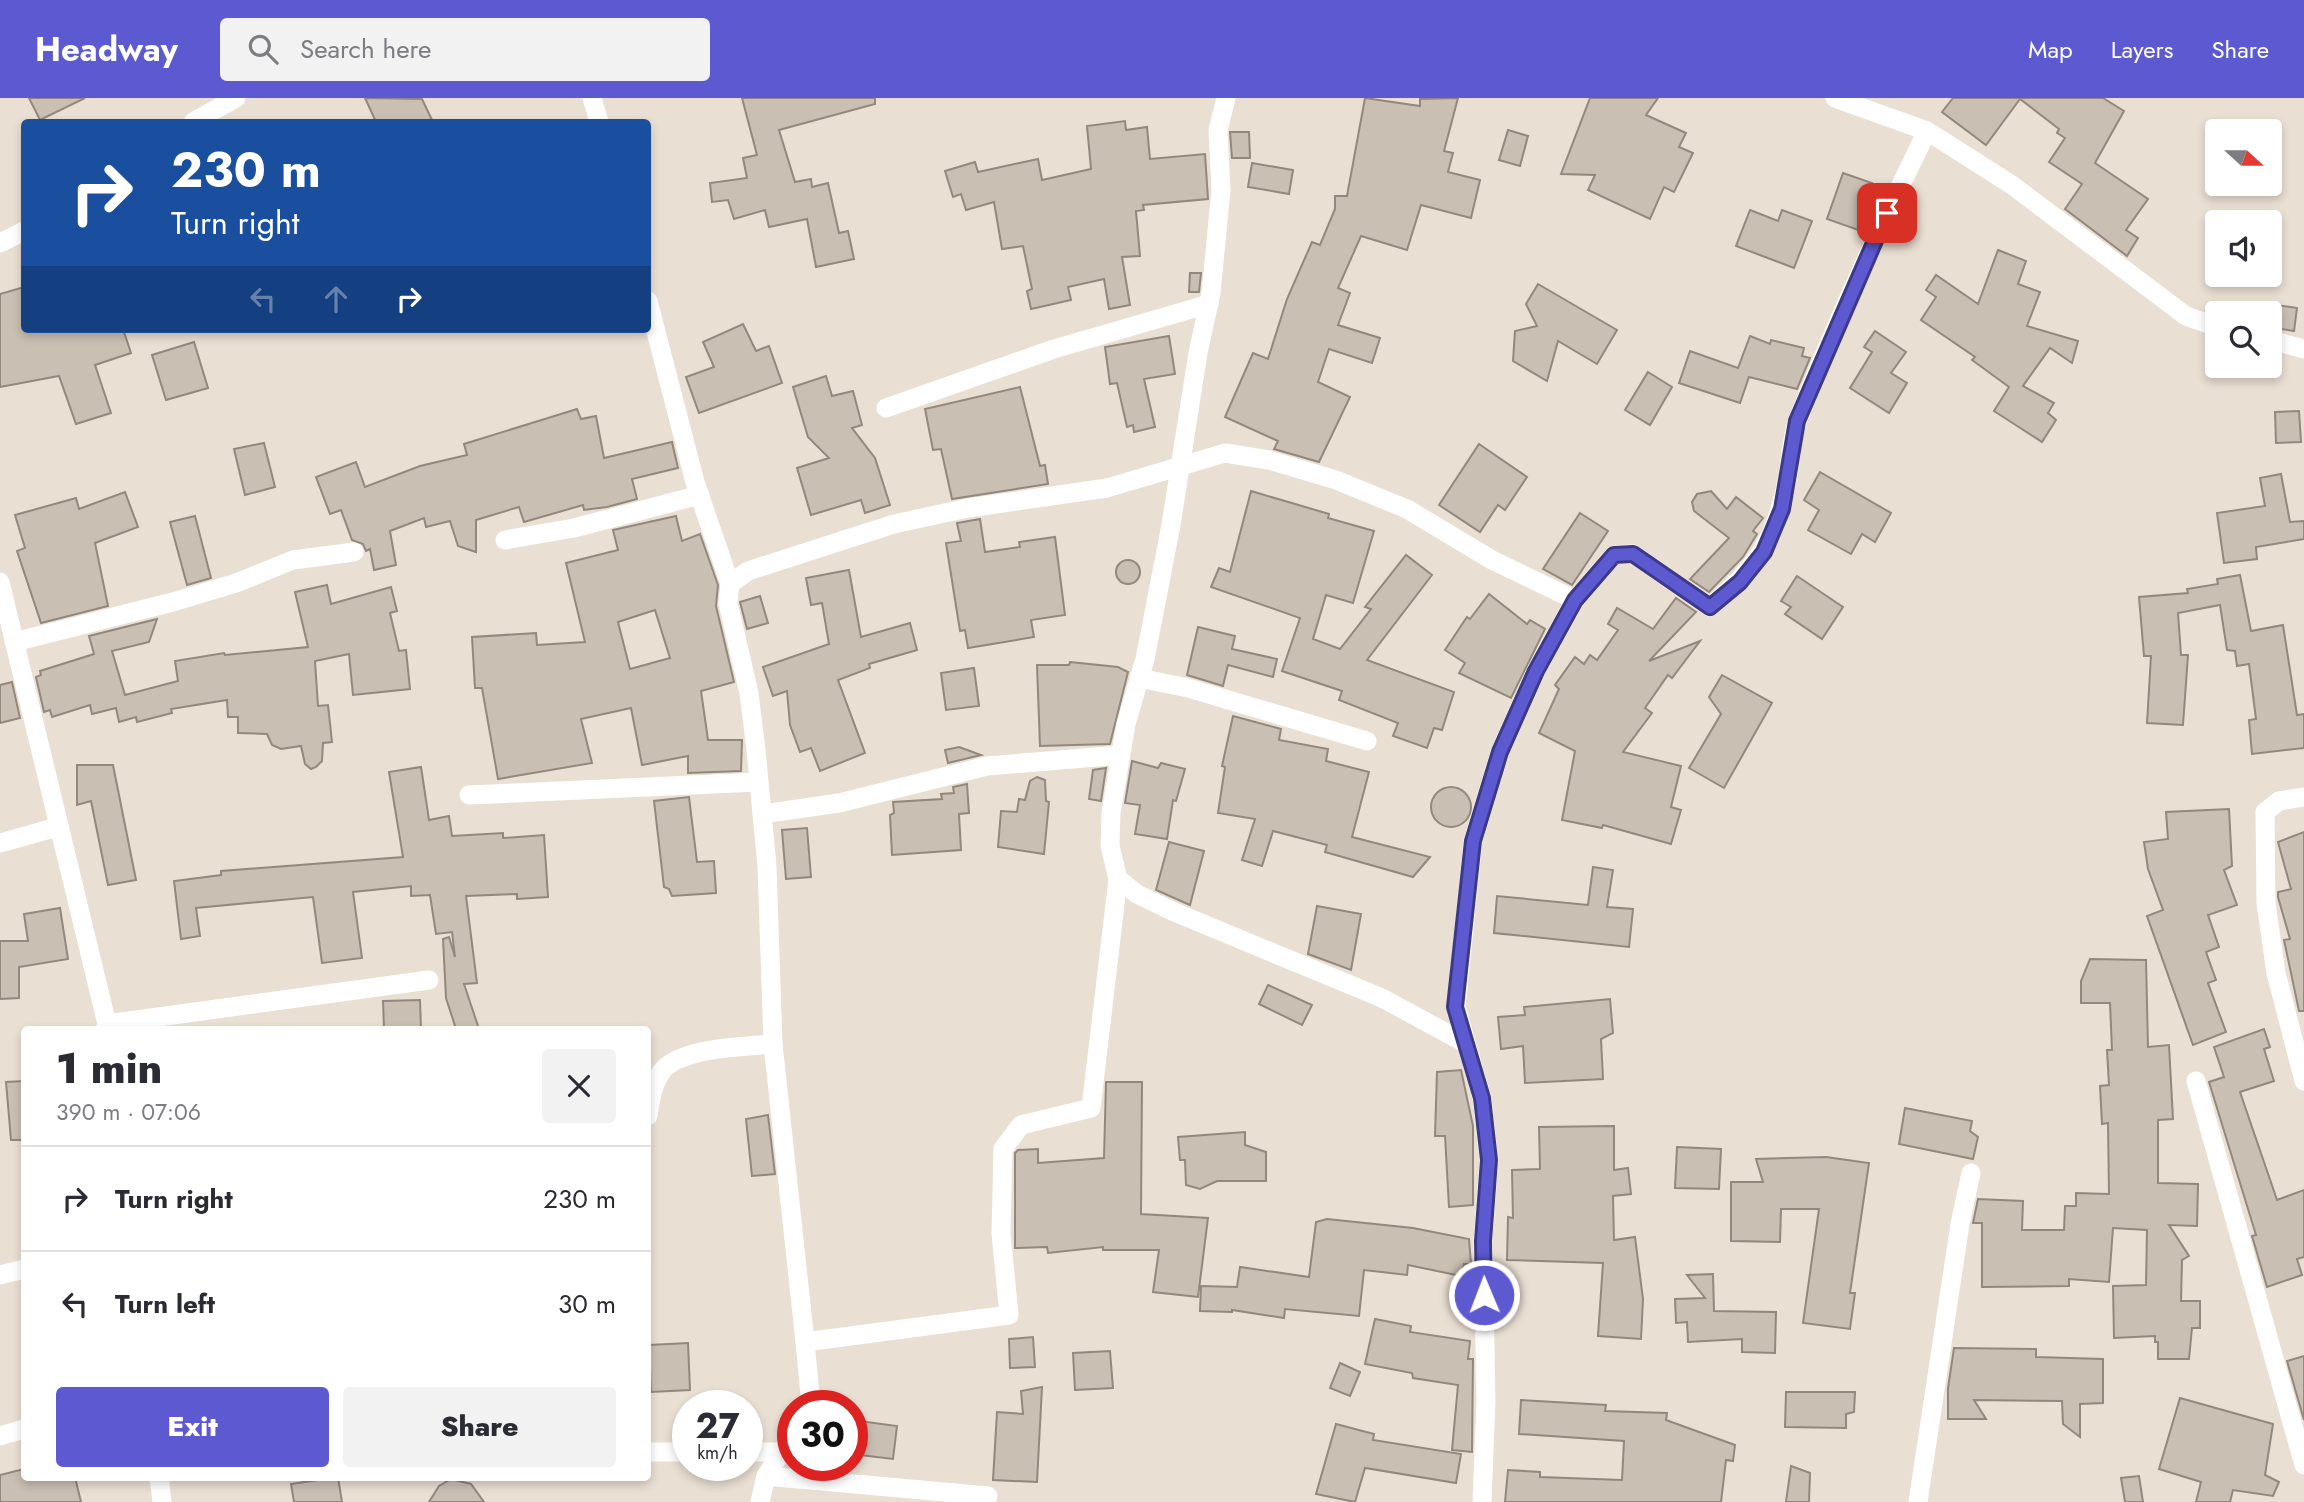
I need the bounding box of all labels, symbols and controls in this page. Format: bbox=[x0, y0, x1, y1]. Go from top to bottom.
search box bbox=[220, 18, 710, 81]
text: Headway bbox=[35, 26, 178, 73]
icon: search bbox=[244, 30, 282, 68]
text: Search here bbox=[300, 30, 431, 68]
text: Map bbox=[2028, 32, 2073, 67]
text: Layers bbox=[2111, 32, 2173, 67]
text: Share bbox=[2211, 32, 2269, 67]
north arrow bbox=[2205, 119, 2282, 196]
map controls bbox=[2205, 119, 2282, 378]
text: 230 m bbox=[171, 135, 321, 205]
icon: right bbox=[56, 147, 147, 238]
pin bbox=[1857, 183, 1917, 243]
icon: arrive bbox=[1868, 194, 1906, 232]
text: Turn right bbox=[171, 200, 300, 246]
button: sound bbox=[2205, 210, 2282, 287]
icon: left bbox=[244, 280, 282, 318]
icon: ahead bbox=[317, 280, 355, 318]
icon: right bbox=[390, 280, 428, 318]
button: search bbox=[2205, 301, 2282, 378]
text: 1 min bbox=[56, 1038, 162, 1099]
button: close bbox=[542, 1049, 616, 1123]
text: 390 m · 07:06 bbox=[56, 1095, 201, 1129]
icon: right bbox=[56, 1180, 94, 1218]
text: Turn right bbox=[115, 1180, 233, 1218]
text: 230 m bbox=[543, 1180, 616, 1218]
position arrow bbox=[1447, 1258, 1521, 1332]
icon: left bbox=[56, 1285, 94, 1323]
text: Turn left bbox=[115, 1285, 215, 1323]
text: 30 m bbox=[558, 1285, 616, 1323]
button: Exit bbox=[56, 1387, 329, 1467]
button: Share bbox=[343, 1387, 616, 1467]
speed limit sign: 30 bbox=[777, 1390, 868, 1481]
text: 27 bbox=[695, 1401, 740, 1451]
text: km/h bbox=[697, 1440, 738, 1466]

